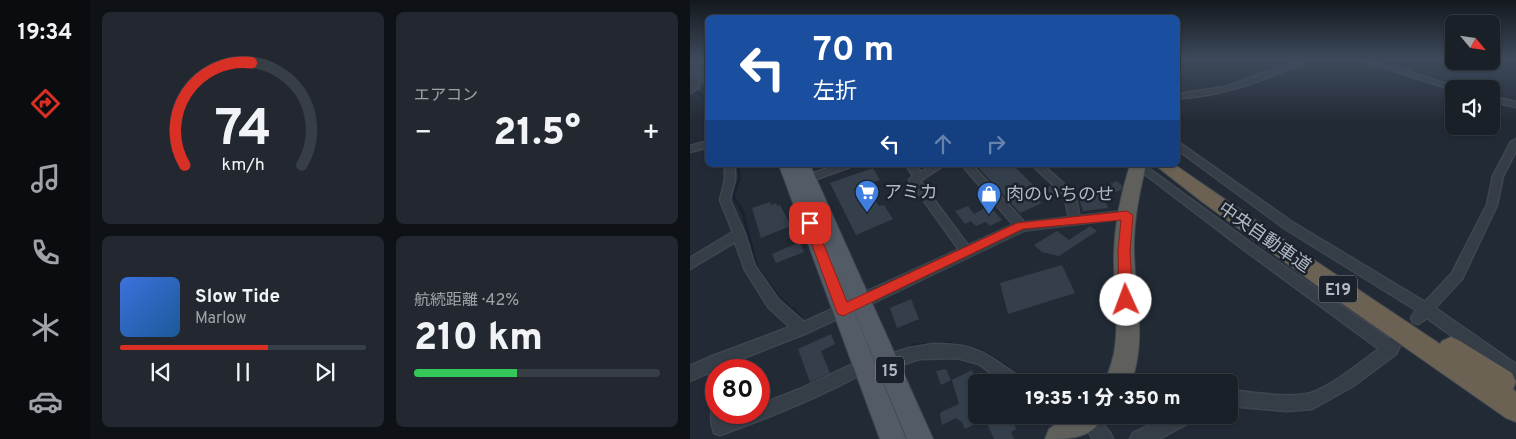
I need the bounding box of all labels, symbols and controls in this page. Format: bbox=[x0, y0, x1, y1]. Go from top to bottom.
north arrow bbox=[1445, 15, 1500, 70]
map controls bbox=[1445, 15, 1500, 135]
text: 19:34 bbox=[18, 20, 73, 47]
text: 70 m bbox=[813, 29, 894, 73]
icon: left bbox=[730, 35, 795, 100]
text: 左折 bbox=[813, 79, 857, 106]
button: sound bbox=[1445, 80, 1500, 135]
icon: directions bbox=[28, 86, 63, 121]
text: エアコン bbox=[414, 86, 478, 106]
text: 74 bbox=[214, 98, 272, 164]
text: 21.5° bbox=[493, 110, 581, 159]
text: − bbox=[414, 116, 432, 152]
text: + bbox=[642, 116, 660, 152]
icon: left bbox=[876, 130, 904, 158]
icon: ahead bbox=[929, 130, 957, 158]
icon: right bbox=[982, 130, 1010, 158]
text: km/h bbox=[221, 154, 265, 177]
icon: music bbox=[28, 161, 63, 196]
supermarket icon: アミカ bbox=[854, 179, 880, 213]
shop icon: 肉のいちのせ bbox=[976, 181, 1002, 215]
place label: アミカ bbox=[884, 182, 938, 205]
place label: 肉のいちのせ bbox=[1006, 184, 1114, 207]
street label: 中央自動車道 bbox=[1213, 198, 1315, 279]
pin bbox=[789, 202, 831, 244]
icon: arrive bbox=[796, 209, 824, 237]
icon: phone bbox=[28, 235, 63, 270]
position arrow bbox=[1099, 273, 1151, 325]
road number: E19 bbox=[1319, 276, 1357, 302]
text: Slow Tide bbox=[195, 285, 280, 309]
text: 航続距離 · 42% bbox=[414, 291, 519, 311]
text: Marlow bbox=[195, 309, 247, 329]
icon: climate bbox=[28, 310, 63, 345]
text: 210 km bbox=[414, 315, 543, 364]
road number: 15 bbox=[876, 356, 904, 384]
icon: previous bbox=[147, 358, 175, 386]
icon: pause bbox=[229, 358, 257, 386]
icon: next bbox=[311, 358, 339, 386]
speed limit sign: 80 bbox=[705, 359, 770, 424]
icon: car bbox=[28, 384, 63, 419]
text: 19:35 · 1 分 · 350 m bbox=[1025, 387, 1181, 411]

